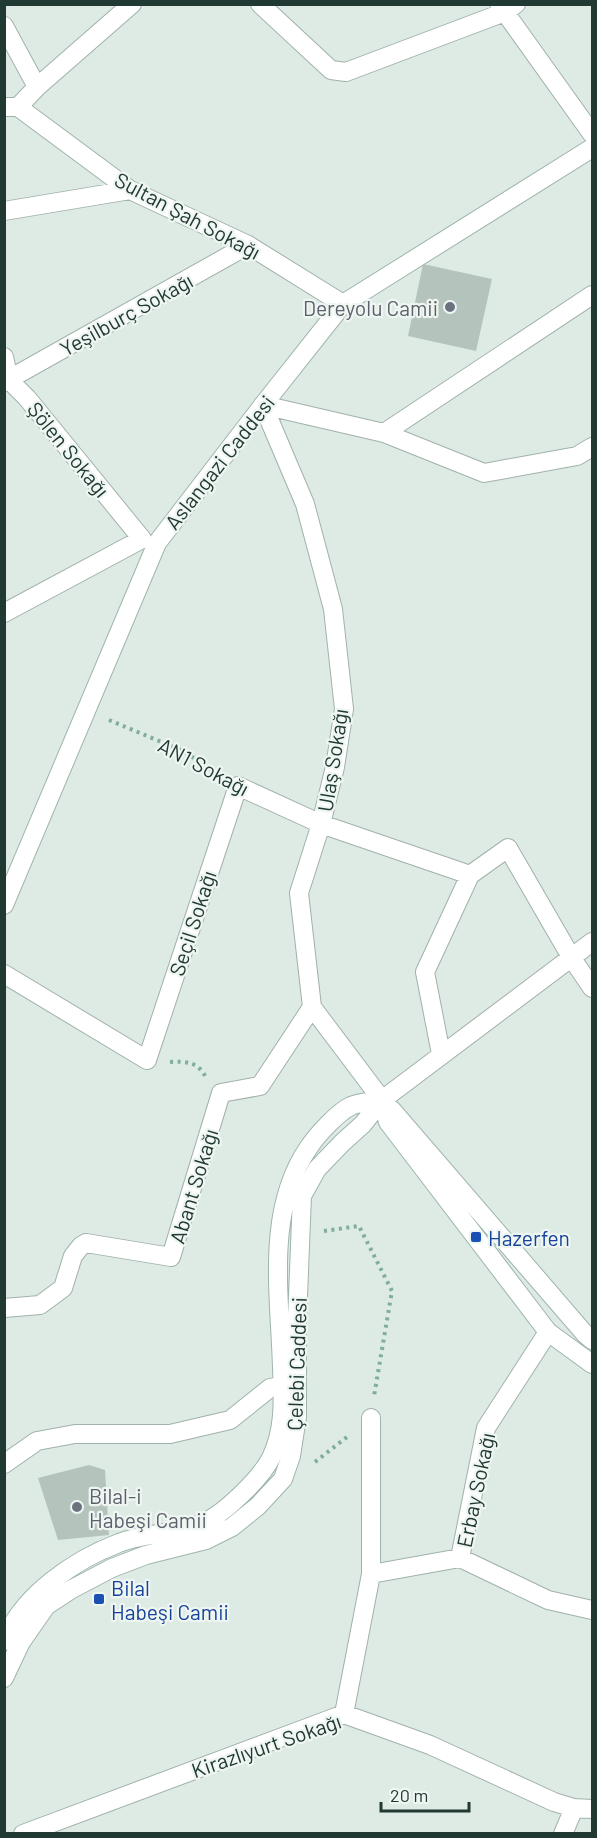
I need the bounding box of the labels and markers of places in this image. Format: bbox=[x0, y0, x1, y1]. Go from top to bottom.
place label: Dereyolu Camii bbox=[303, 295, 438, 320]
marker: Dereyolu Camii bbox=[443, 300, 457, 314]
place label: Hazerfen bbox=[488, 1225, 570, 1250]
marker: Hazerfen bbox=[469, 1230, 483, 1244]
place label: Bilal-i Habeşi Camii bbox=[89, 1483, 207, 1532]
marker: Bilal-i Habeşi Camii bbox=[70, 1500, 84, 1514]
place label: Bilal Habeşi Camii bbox=[111, 1575, 229, 1624]
marker: Bilal Habeşi Camii bbox=[92, 1592, 106, 1606]

